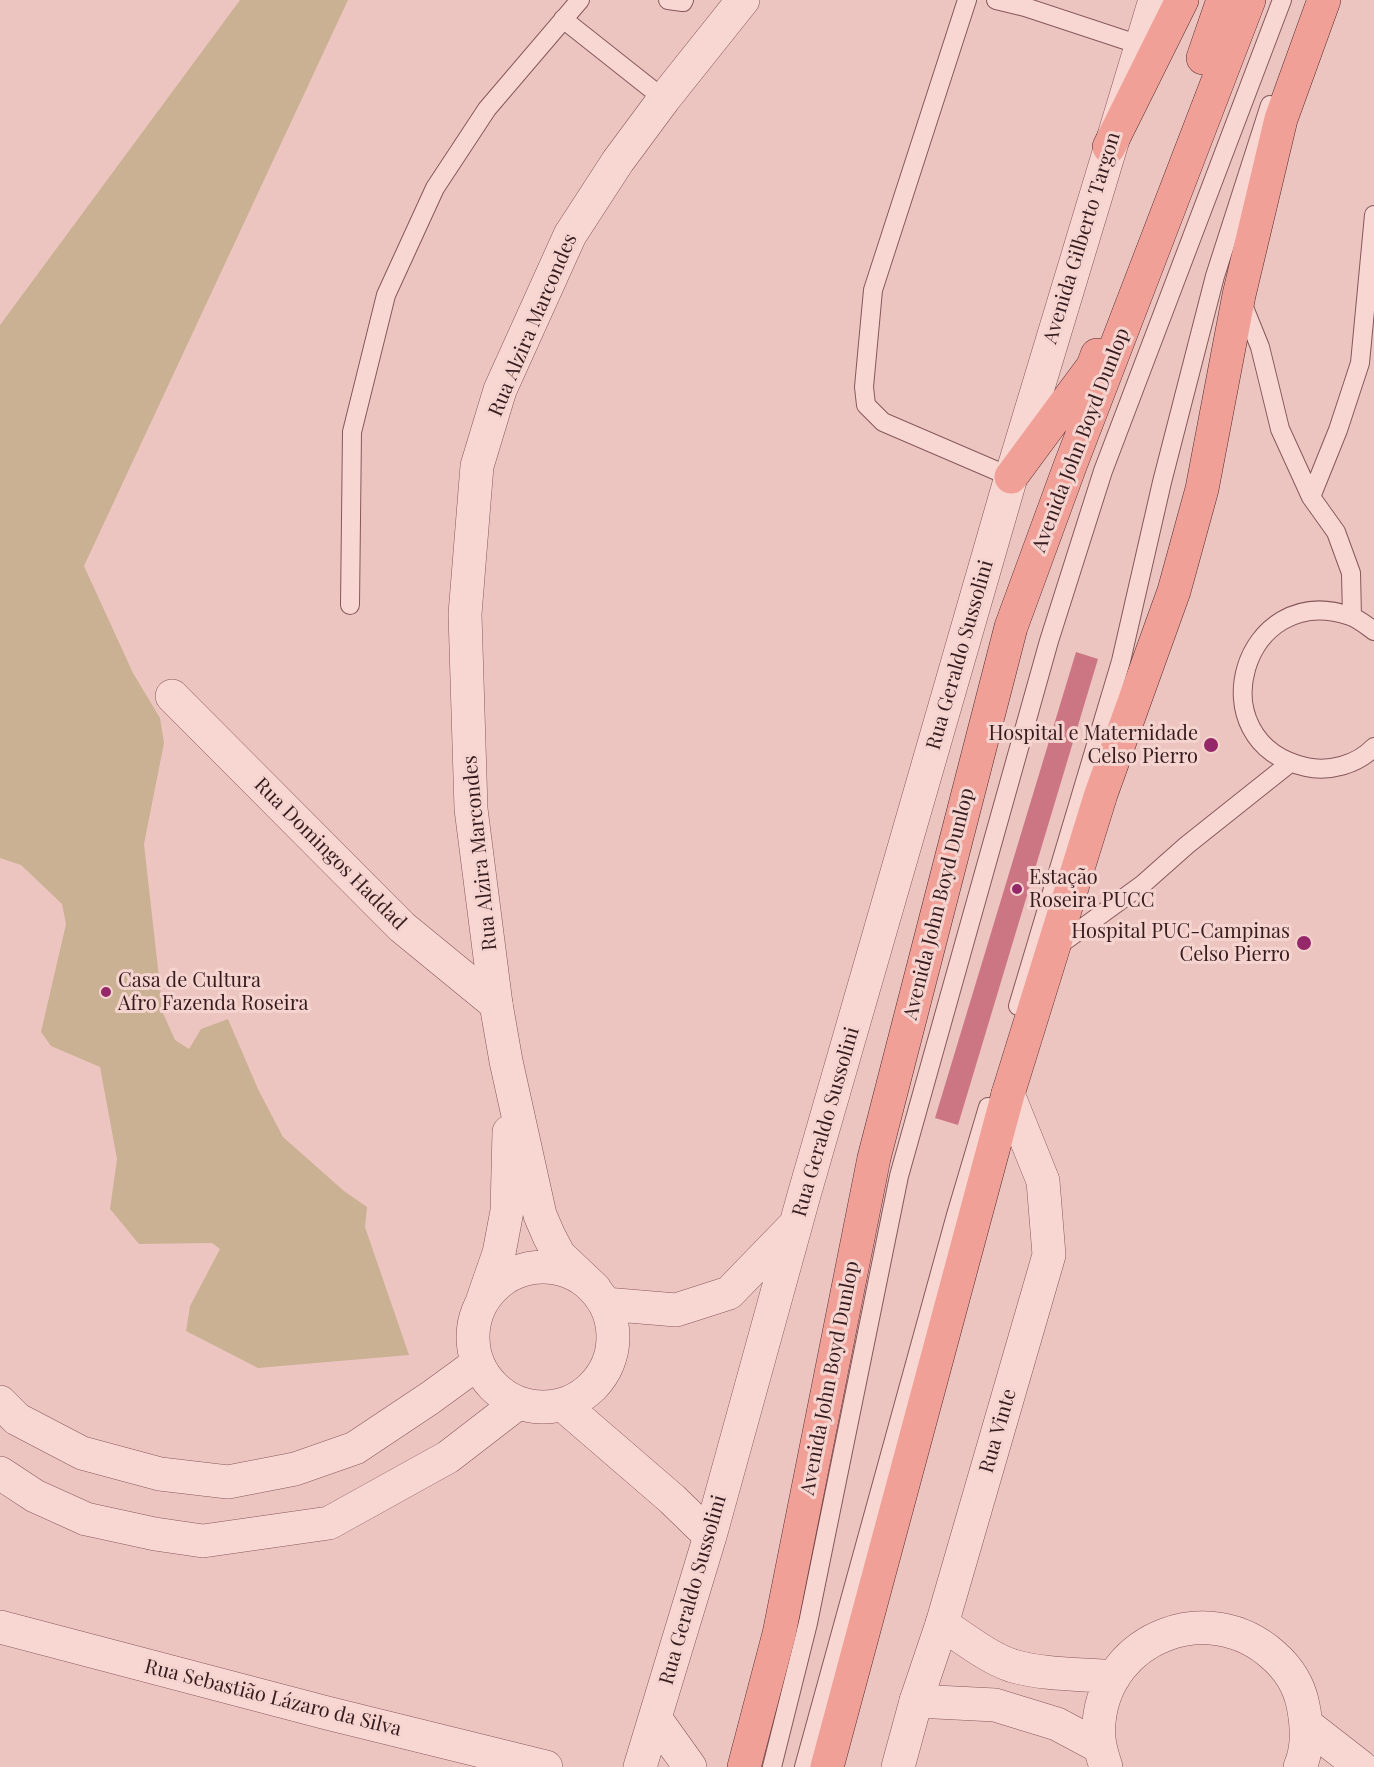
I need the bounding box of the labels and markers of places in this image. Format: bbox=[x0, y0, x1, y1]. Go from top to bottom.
place label: Hospital e Maternidade Celso Pierro bbox=[989, 722, 1198, 769]
marker: Hospital e Maternidade Celso Pierro bbox=[1202, 736, 1220, 754]
place label: Estação Roseira PUCC bbox=[1029, 866, 1154, 913]
marker: Estação Roseira PUCC bbox=[1010, 882, 1024, 896]
place label: Hospital PUC-Campinas Celso Pierro bbox=[1071, 920, 1290, 967]
marker: Hospital PUC-Campinas Celso Pierro bbox=[1295, 934, 1313, 952]
place label: Casa de Cultura Afro Fazenda Roseira bbox=[118, 969, 309, 1016]
marker: Casa de Cultura Afro Fazenda Roseira bbox=[99, 985, 113, 999]

